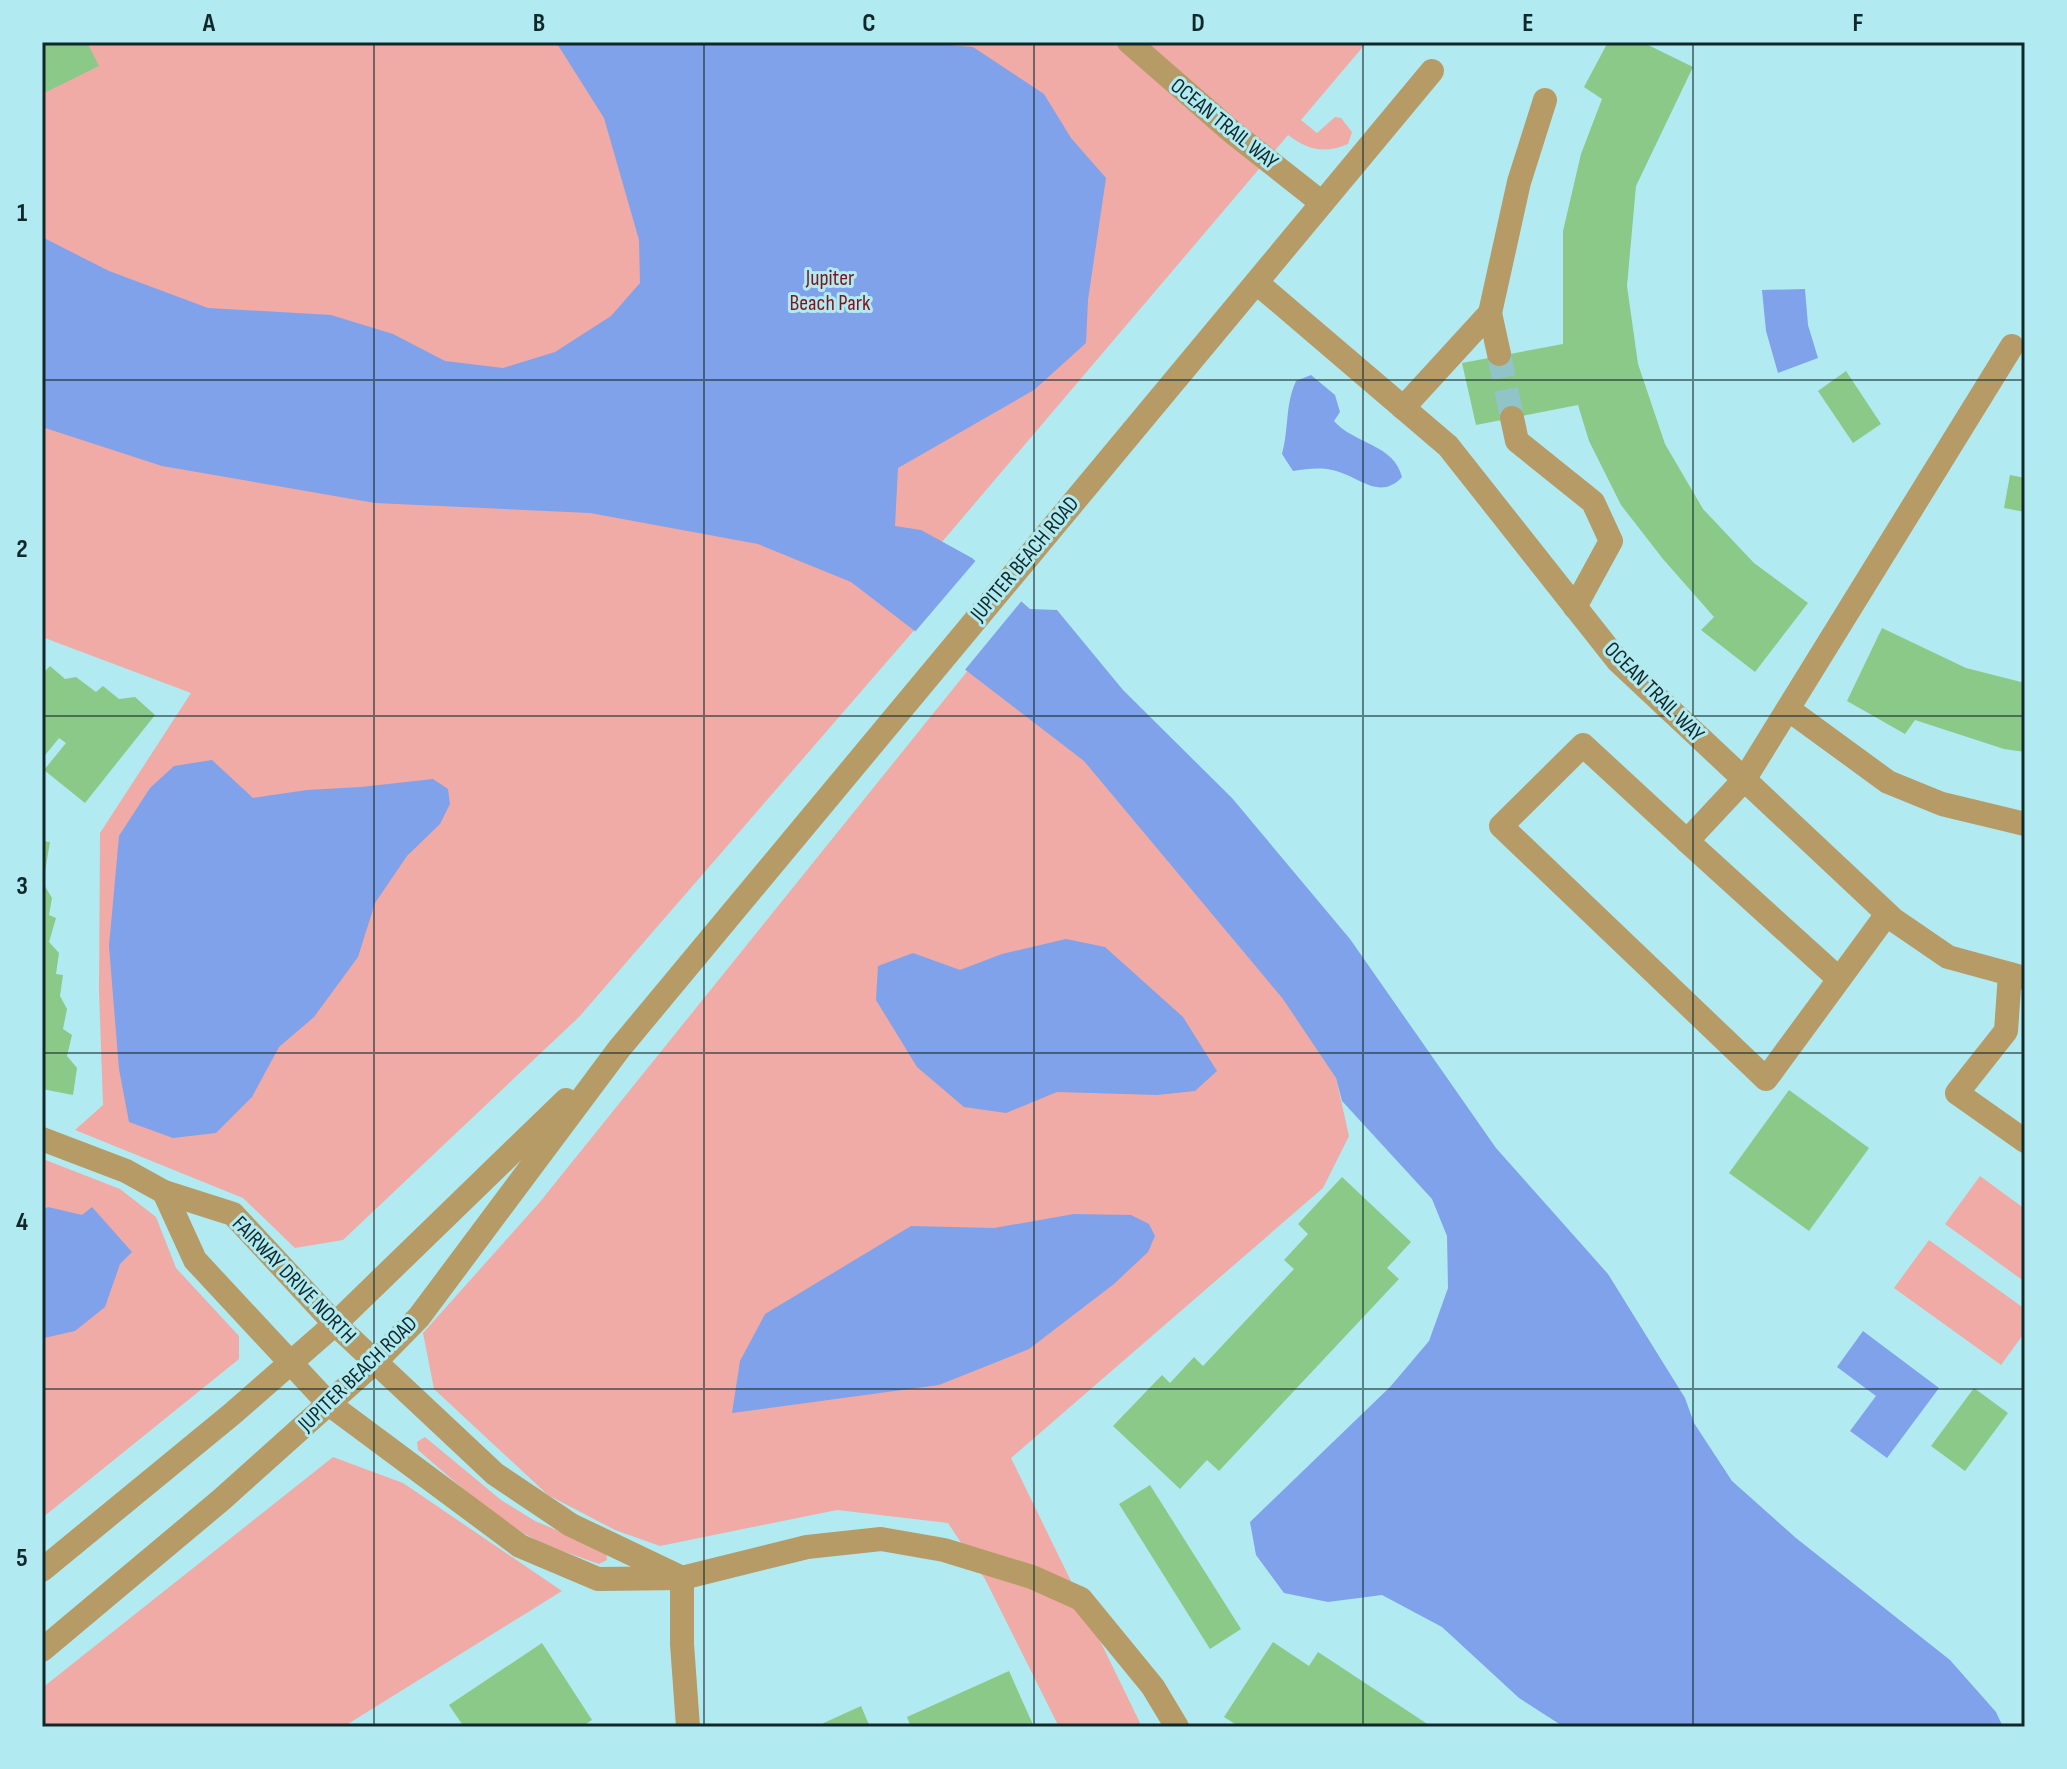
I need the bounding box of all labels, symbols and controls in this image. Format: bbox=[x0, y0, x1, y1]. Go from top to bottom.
text: A bbox=[202, 8, 216, 39]
text: B bbox=[533, 8, 545, 39]
text: C bbox=[862, 8, 876, 39]
text: D bbox=[1191, 8, 1205, 39]
text: E bbox=[1522, 8, 1534, 39]
text: F bbox=[1853, 8, 1864, 39]
street label: OCEAN TRAIL WAY bbox=[1165, 72, 1283, 176]
text: 1 bbox=[17, 198, 27, 229]
park label: Jupiter Beach Park bbox=[789, 265, 871, 317]
street label: JUPITER BEACH ROAD bbox=[964, 491, 1085, 628]
text: 2 bbox=[16, 534, 28, 565]
street label: OCEAN TRAIL WAY bbox=[1598, 636, 1710, 748]
text: 3 bbox=[16, 871, 28, 902]
text: 4 bbox=[16, 1207, 28, 1238]
street label: FAIRWAY DRIVE NORTH bbox=[226, 1211, 362, 1349]
street label: JUPITER BEACH ROAD bbox=[292, 1310, 423, 1438]
text: 5 bbox=[16, 1543, 28, 1574]

